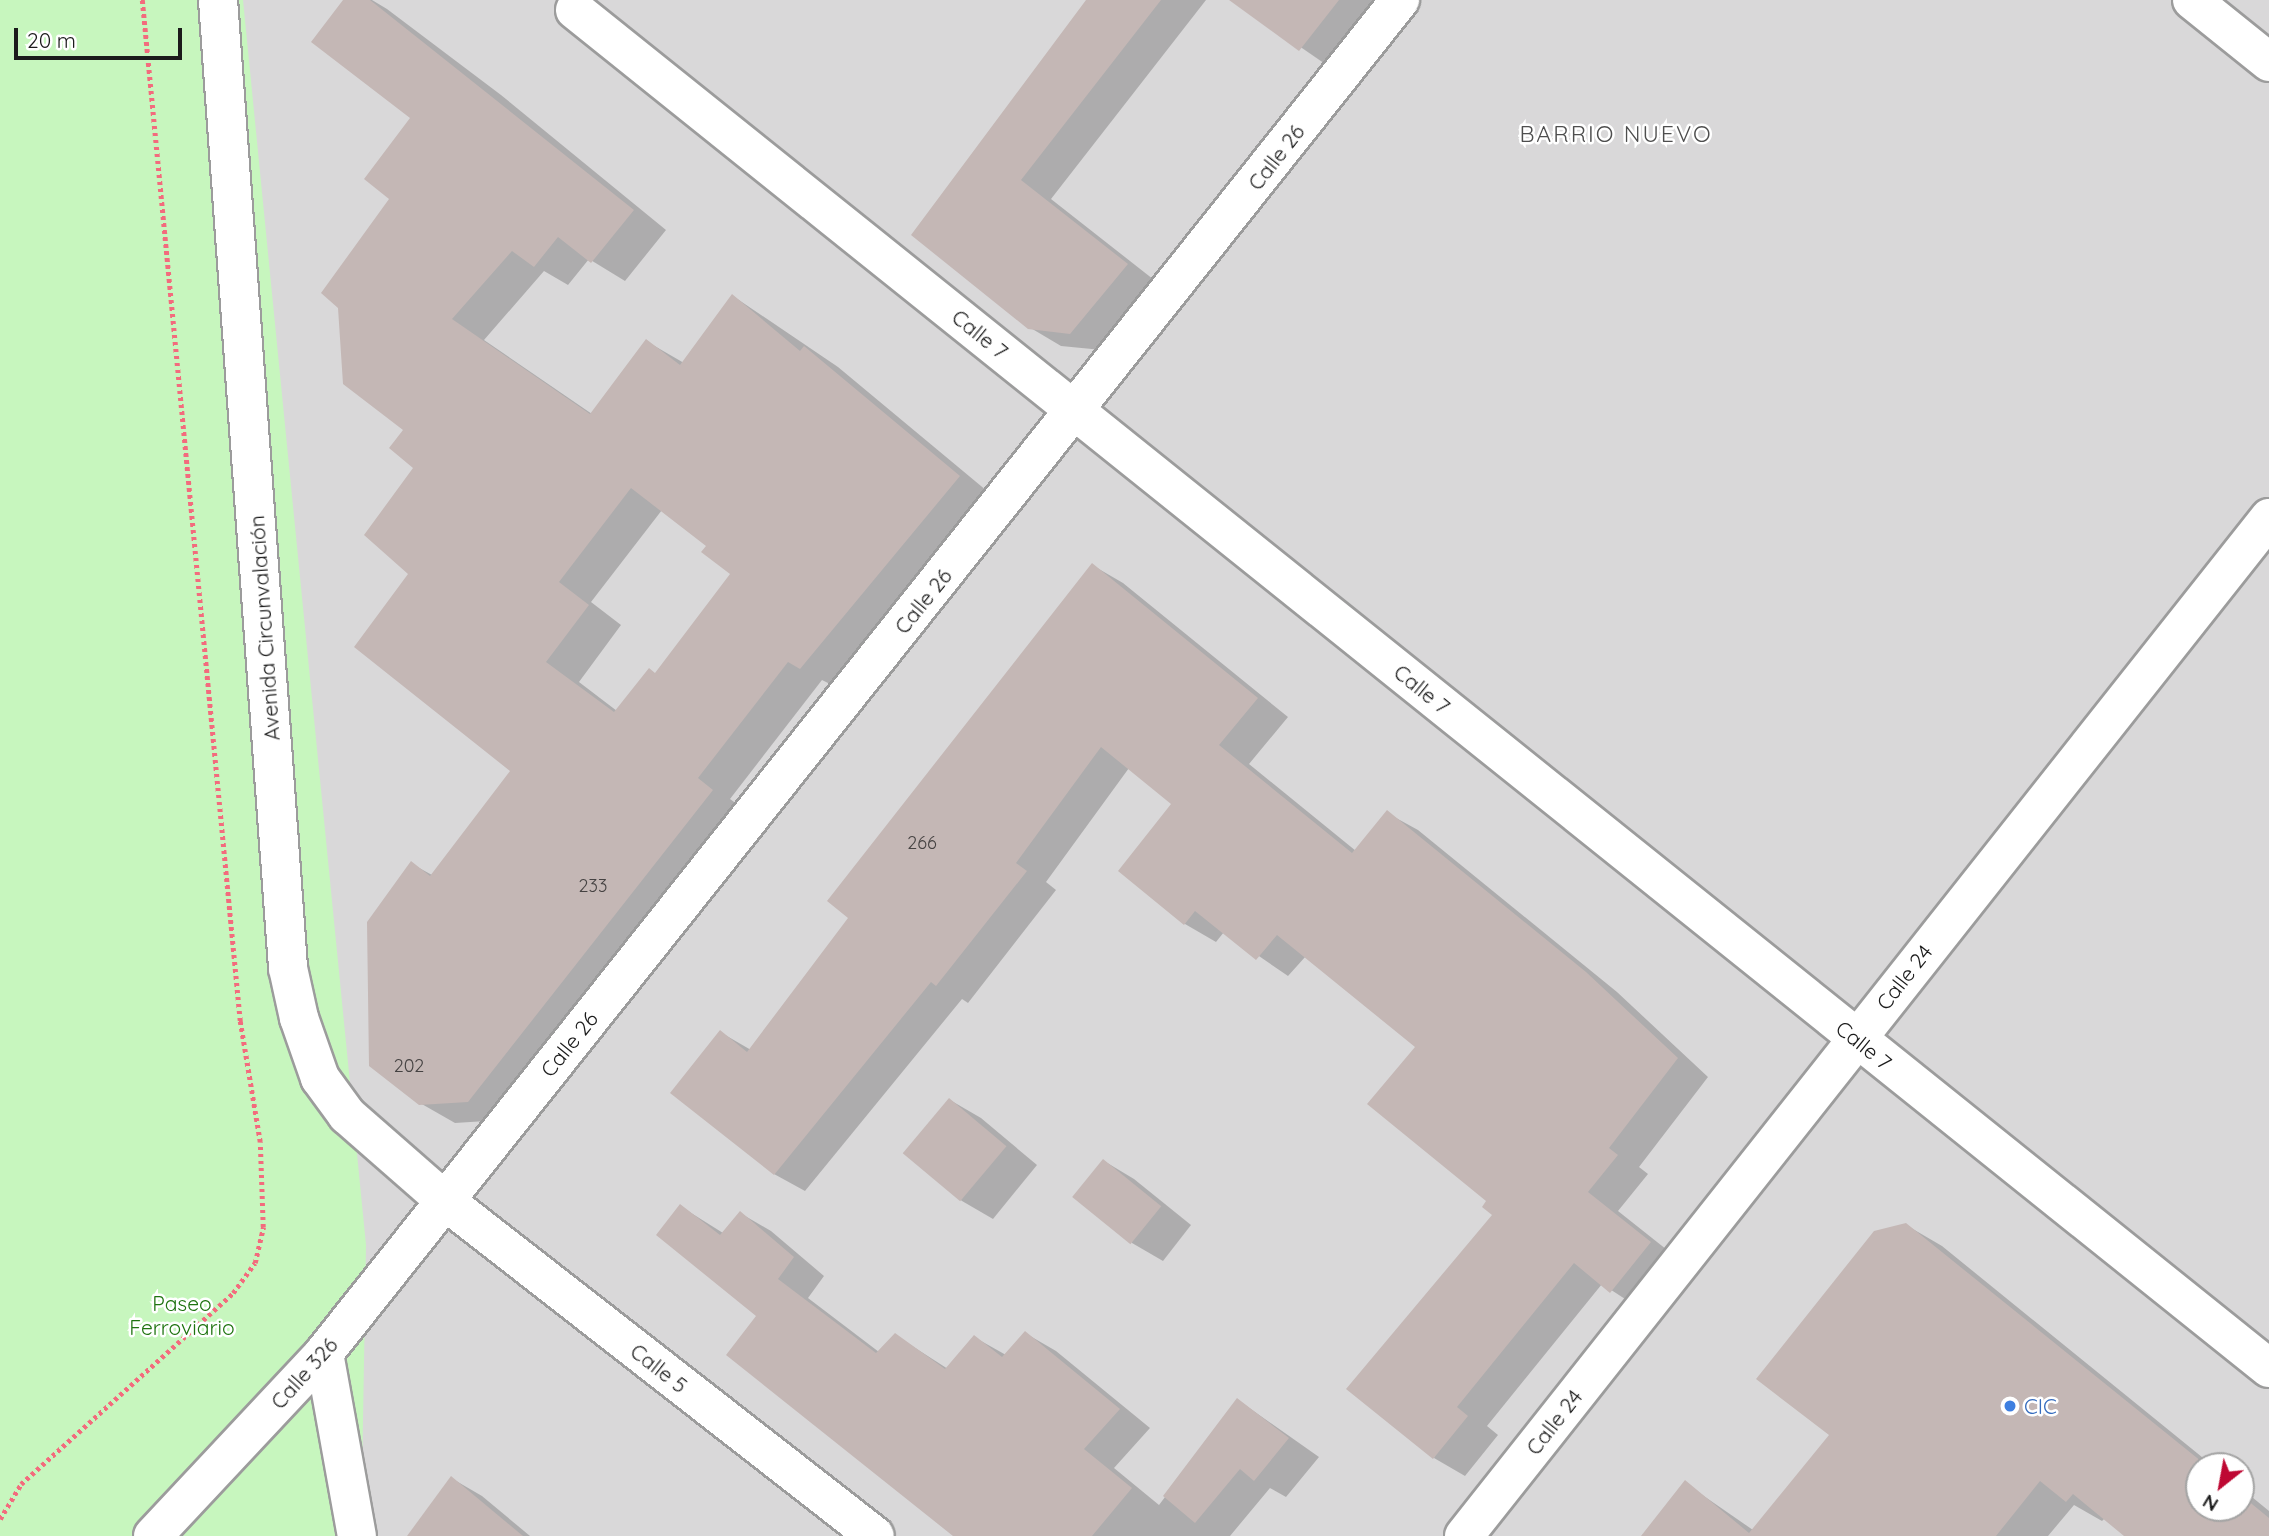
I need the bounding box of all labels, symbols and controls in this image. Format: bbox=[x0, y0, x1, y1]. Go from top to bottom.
scale bar bbox=[18, 14, 186, 58]
text: 20 m bbox=[27, 27, 76, 53]
street label: Calle 26 bbox=[1243, 119, 1309, 195]
district label: BARRIO NUEVO bbox=[1521, 120, 1711, 148]
street label: Calle 7 bbox=[947, 304, 1013, 364]
street label: Avenida Circunvalación bbox=[244, 514, 284, 742]
street label: Calle 26 bbox=[889, 563, 957, 639]
street label: Calle 7 bbox=[1389, 659, 1455, 719]
house number: 266 bbox=[907, 832, 937, 854]
house number: 233 bbox=[579, 875, 607, 897]
street label: Calle 24 bbox=[1871, 939, 1937, 1015]
street label: Calle 26 bbox=[535, 1006, 603, 1082]
street label: Calle 7 bbox=[1831, 1015, 1897, 1075]
house number: 202 bbox=[394, 1055, 424, 1077]
park label: Paseo Ferroviario bbox=[129, 1290, 235, 1340]
street label: Calle 326 bbox=[265, 1332, 343, 1414]
street label: Calle 5 bbox=[626, 1338, 692, 1398]
street label: Calle 24 bbox=[1521, 1384, 1587, 1460]
place label: CIC bbox=[2024, 1393, 2057, 1419]
marker: CIC bbox=[2002, 1398, 2018, 1414]
north arrow bbox=[2185, 1452, 2255, 1522]
text: N bbox=[2198, 1489, 2222, 1517]

